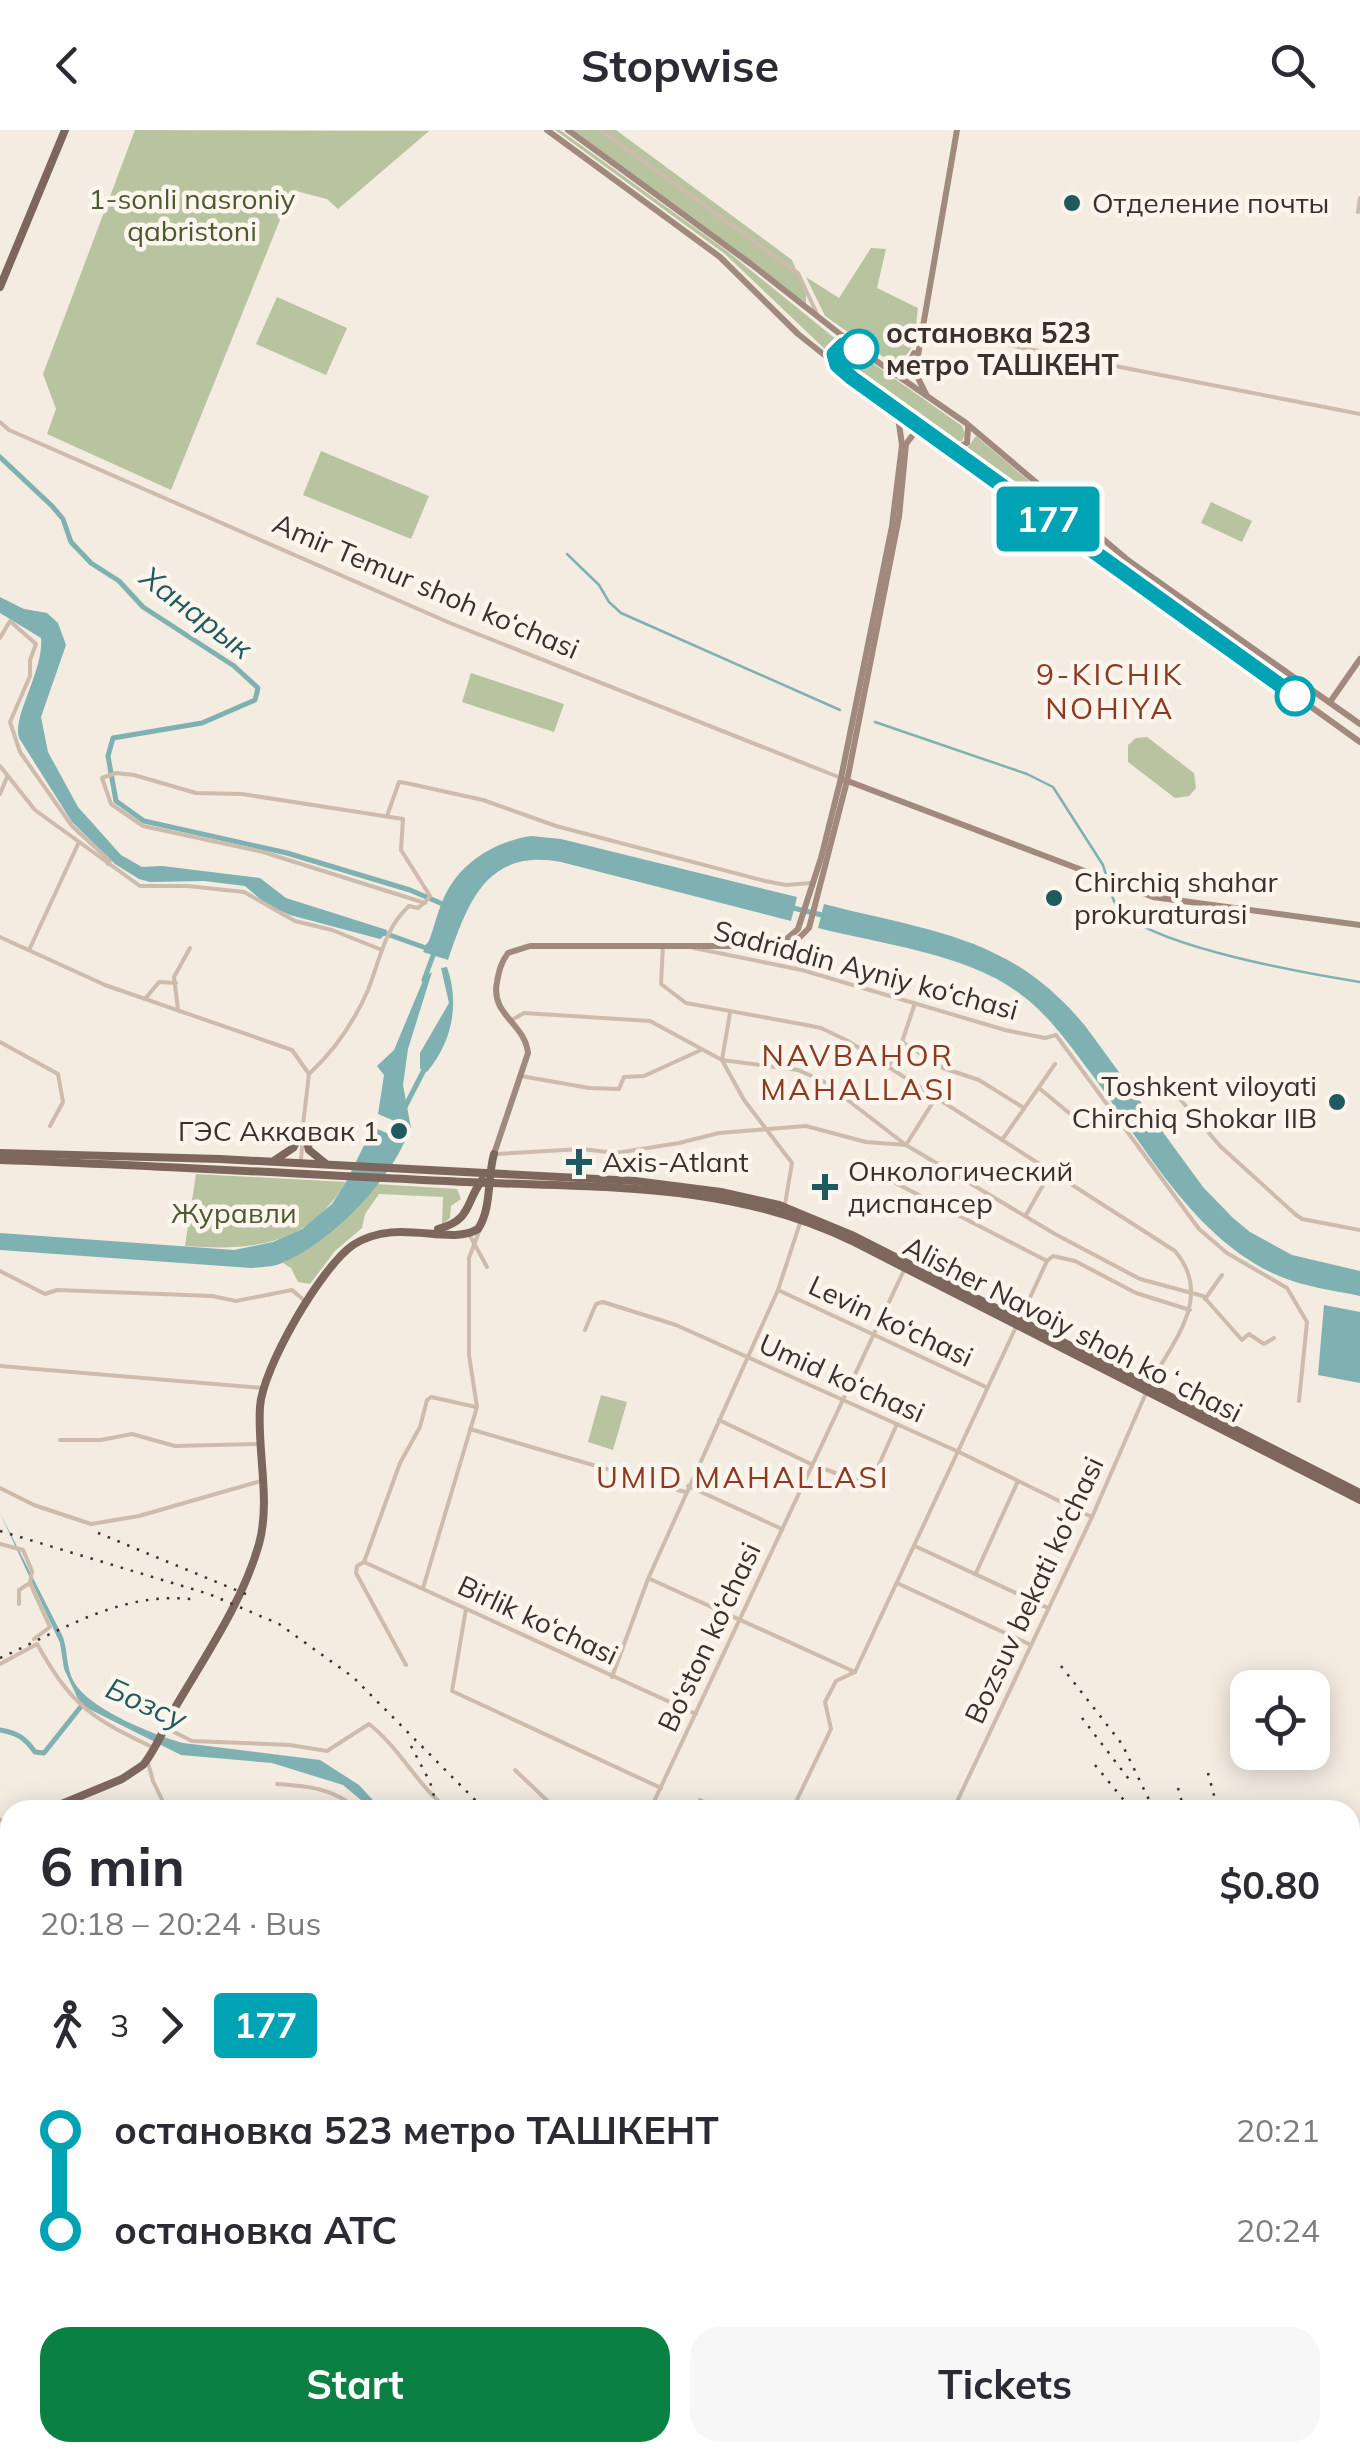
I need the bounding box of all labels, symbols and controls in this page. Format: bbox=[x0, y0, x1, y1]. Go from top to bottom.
text: Stopwise bbox=[581, 37, 779, 93]
icon: back bbox=[40, 38, 95, 93]
icon: search bbox=[1265, 38, 1320, 93]
park label: 1-sonli nasroniy qabristoni bbox=[89, 181, 296, 248]
place label: Отделение почты bbox=[1092, 185, 1329, 220]
marker: Отделение почты bbox=[1061, 192, 1083, 214]
place label: остановка 523 метро ТАШКЕНТ bbox=[886, 315, 1119, 382]
marker: остановка 523 метро ТАШКЕНТ bbox=[840, 330, 878, 368]
line badge: 177 bbox=[990, 486, 1106, 552]
text: 177 bbox=[1016, 497, 1080, 541]
street label: Amir Temur shoh ko‘chasi bbox=[268, 505, 585, 666]
water label: Ханарык bbox=[131, 556, 261, 667]
district label: 9-KICHIK NOHIYA bbox=[1036, 655, 1184, 727]
unlabelled marker bbox=[1276, 677, 1314, 715]
place label: Chirchiq shahar prokuraturasi bbox=[1074, 864, 1279, 931]
marker: Chirchiq shahar prokuraturasi bbox=[1043, 887, 1065, 909]
street label: Sadriddin Ayniy ko‘chasi bbox=[710, 912, 1022, 1027]
district label: NAVBAHOR MAHALLASI bbox=[760, 1036, 956, 1108]
place label: Toshkent viloyati Chirchiq Shokar IIB bbox=[1072, 1068, 1317, 1135]
marker: Toshkent viloyati Chirchiq Shokar IIB bbox=[1326, 1091, 1348, 1113]
place label: ГЭС Аккавак 1 bbox=[178, 1113, 379, 1148]
marker: ГЭС Аккавак 1 bbox=[388, 1120, 410, 1142]
place label: Axis-Atlant bbox=[602, 1144, 749, 1179]
marker: Axis-Atlant bbox=[566, 1149, 592, 1175]
place label: Онкологический диспансер bbox=[848, 1153, 1073, 1220]
marker: Онкологический диспансер bbox=[812, 1174, 838, 1200]
park label: Журавли bbox=[171, 1195, 297, 1230]
street label: Alisher Navoiy shoh koʻchasi bbox=[898, 1228, 1249, 1429]
street label: Levin ko‘chasi bbox=[803, 1267, 979, 1374]
street label: Umid ko‘chasi bbox=[754, 1325, 931, 1430]
street label: Bozsuv bekati ko‘chasi bbox=[956, 1451, 1111, 1729]
district label: UMID MAHALLASI bbox=[596, 1458, 890, 1496]
street label: Bo‘ston ko‘chasi bbox=[649, 1537, 768, 1737]
street label: Birlik ko‘chasi bbox=[452, 1567, 624, 1672]
water label: Бозсу bbox=[100, 1669, 193, 1738]
map controls bbox=[1230, 1670, 1330, 1770]
button: locate bbox=[1230, 1670, 1330, 1770]
text: 6 min bbox=[40, 1831, 185, 1900]
text: $0.80 bbox=[1219, 1861, 1320, 1909]
text: 20:18 – 20:24 · Bus bbox=[40, 1903, 321, 1943]
icon: walk bbox=[40, 1998, 95, 2053]
icon: forward bbox=[144, 1998, 199, 2053]
text: 177 bbox=[234, 2003, 297, 2047]
text: 3 bbox=[110, 2005, 129, 2045]
text: остановка 523 метро ТАШКЕНТ bbox=[114, 2106, 719, 2154]
text: 20:21 bbox=[1236, 2110, 1320, 2150]
text: остановка АТС bbox=[114, 2206, 397, 2254]
text: 20:24 bbox=[1236, 2210, 1320, 2250]
button: Start bbox=[40, 2327, 670, 2442]
button: Tickets bbox=[690, 2327, 1320, 2442]

